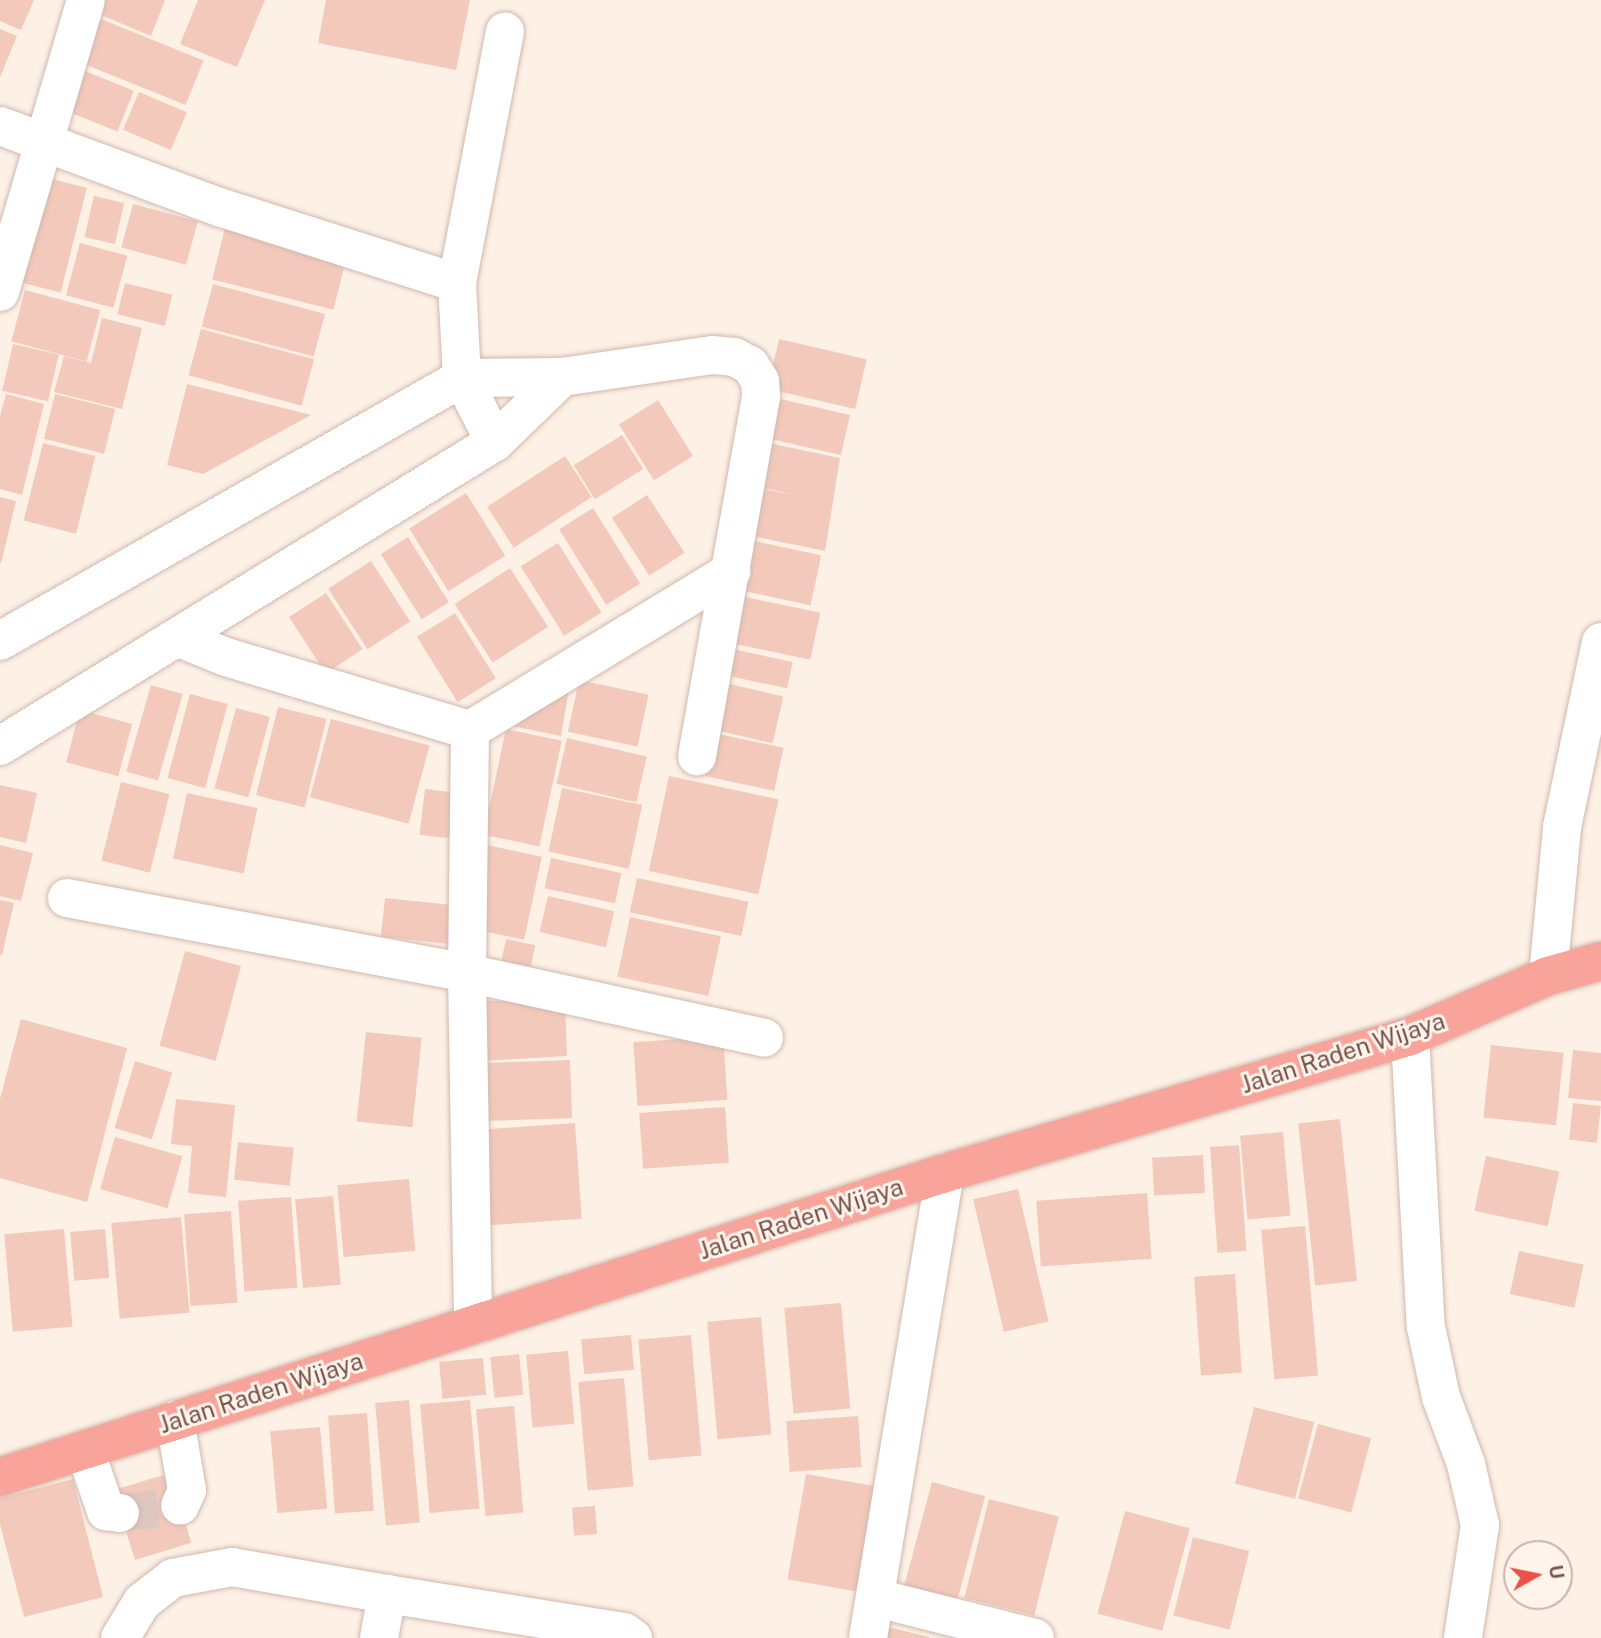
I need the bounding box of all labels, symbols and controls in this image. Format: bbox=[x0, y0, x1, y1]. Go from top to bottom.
street label: Jalan Raden Wijaya bbox=[1237, 1006, 1449, 1100]
street label: Jalan Raden Wijaya bbox=[695, 1172, 907, 1266]
street label: Jalan Raden Wijaya bbox=[155, 1346, 367, 1440]
north arrow bbox=[1503, 1540, 1573, 1610]
text: U bbox=[1545, 1564, 1569, 1581]

